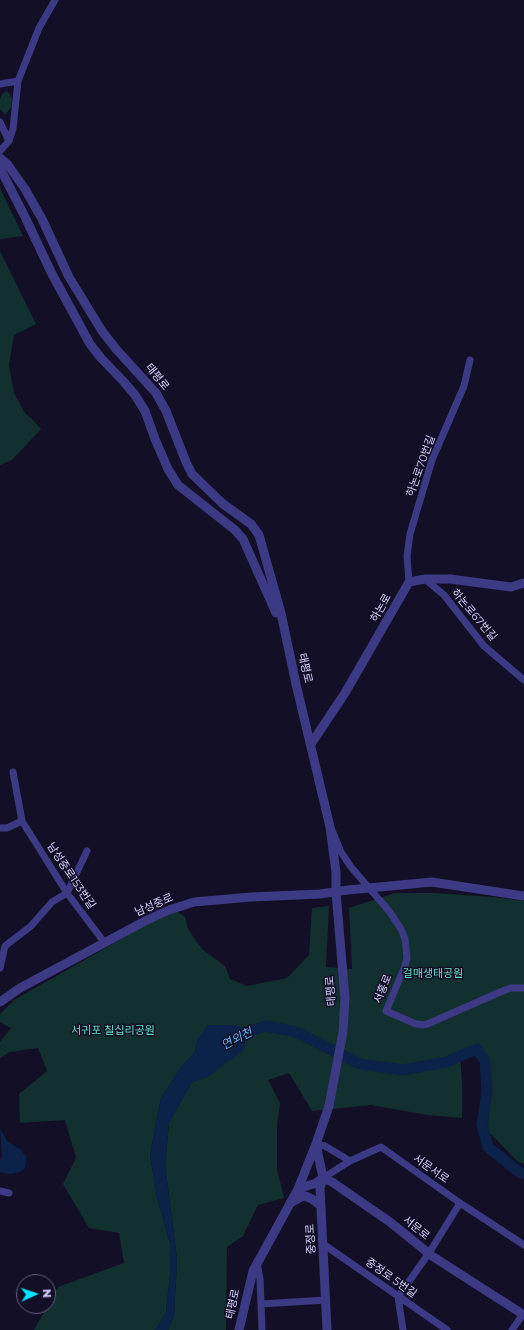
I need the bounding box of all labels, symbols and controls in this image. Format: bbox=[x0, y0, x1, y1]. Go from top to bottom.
street label: 태평로 bbox=[142, 361, 172, 393]
street label: 하논로70번길 bbox=[404, 434, 438, 498]
street label: 하논로67번길 bbox=[448, 586, 500, 644]
street label: 하논로 bbox=[368, 592, 394, 624]
street label: 태평로 bbox=[295, 652, 315, 684]
street label: 남성중로153번길 bbox=[44, 840, 98, 912]
street label: 남성중로 bbox=[133, 891, 175, 919]
park label: 걸매생태공원 bbox=[403, 967, 463, 981]
street label: 서홍로 bbox=[371, 972, 395, 1006]
street label: 태평로 bbox=[323, 975, 339, 1007]
park label: 서귀포 칠십리공원 bbox=[71, 1024, 155, 1038]
water label: 연외천 bbox=[219, 1025, 255, 1053]
street label: 서문서로 bbox=[411, 1152, 451, 1186]
street label: 서문로 bbox=[400, 1213, 432, 1243]
street label: 중정로 bbox=[304, 1223, 318, 1255]
street label: 중정로 5번길 bbox=[363, 1255, 419, 1301]
north arrow bbox=[16, 1274, 56, 1314]
street label: 태평로 bbox=[223, 1288, 243, 1320]
text: N bbox=[40, 1289, 54, 1298]

